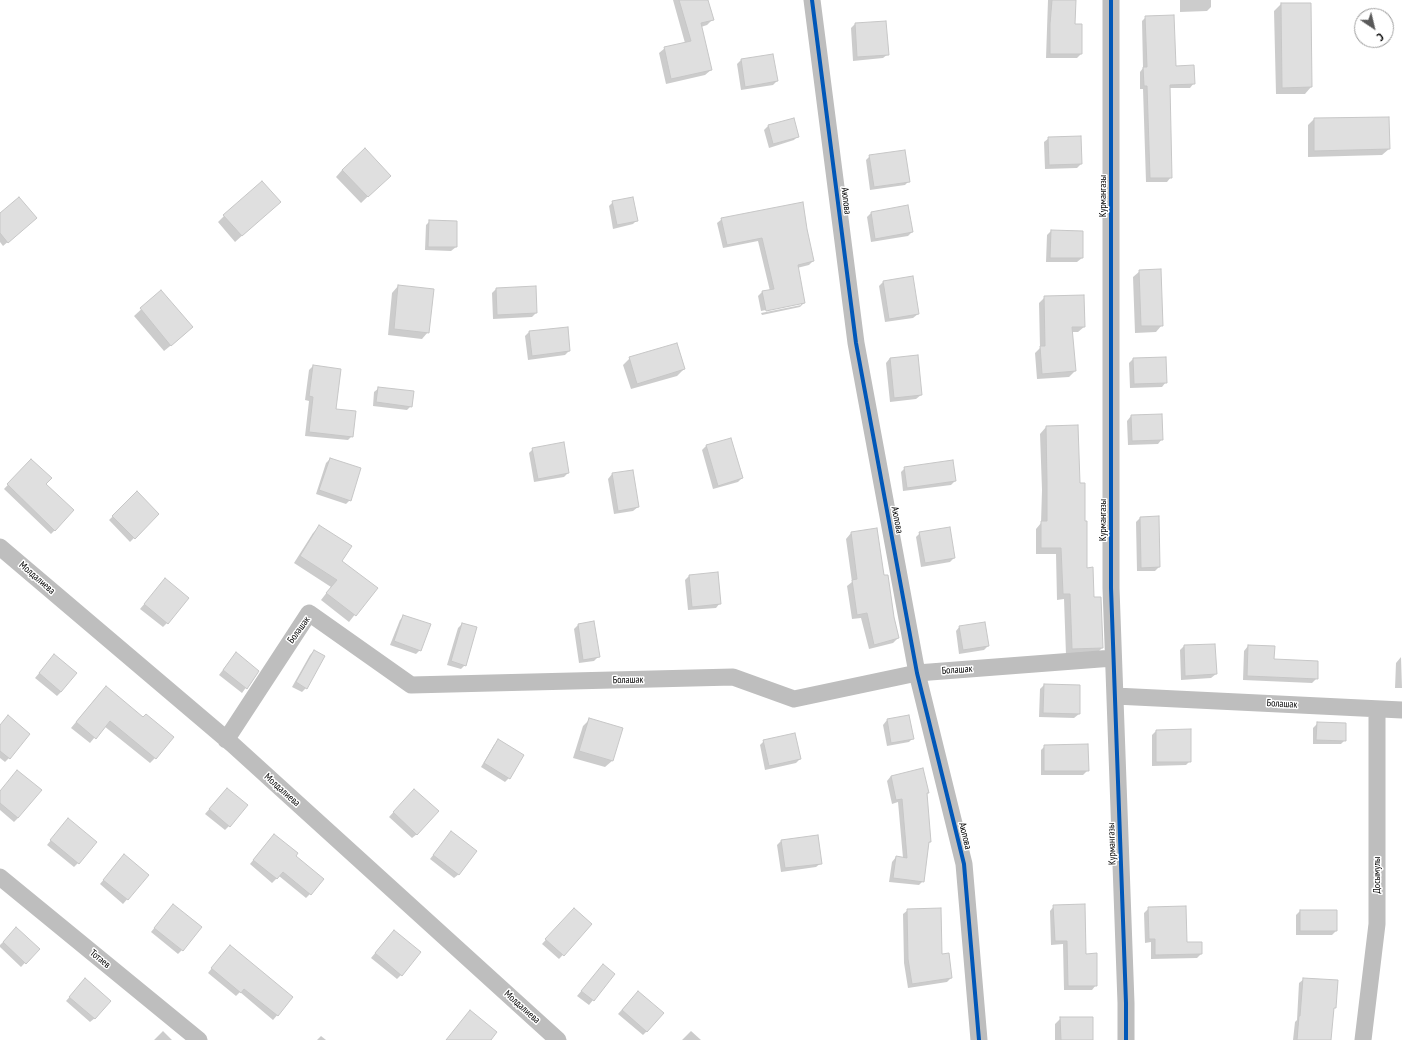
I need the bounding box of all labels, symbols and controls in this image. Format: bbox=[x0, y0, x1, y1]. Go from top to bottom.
north arrow bbox=[1354, 8, 1394, 48]
text: С bbox=[1374, 30, 1386, 44]
street label: Курмангазы bbox=[1097, 175, 1109, 217]
street label: Аюпова bbox=[838, 187, 854, 215]
street label: Курмангазы bbox=[1097, 499, 1109, 541]
street label: Аюпова bbox=[889, 506, 905, 534]
street label: Молдалиева bbox=[17, 559, 57, 597]
street label: Болашак bbox=[285, 614, 313, 646]
street label: Болашак bbox=[941, 663, 973, 677]
street label: Болашак bbox=[613, 674, 643, 686]
street label: Болашак bbox=[1266, 697, 1298, 711]
street label: Молдалиева bbox=[262, 771, 302, 809]
street label: Аюпова bbox=[956, 821, 974, 851]
street label: Курмангазы bbox=[1105, 823, 1119, 865]
street label: Досымулы bbox=[1371, 857, 1383, 893]
street label: Тотаев bbox=[87, 947, 113, 971]
street label: Молдалиева bbox=[502, 988, 542, 1026]

